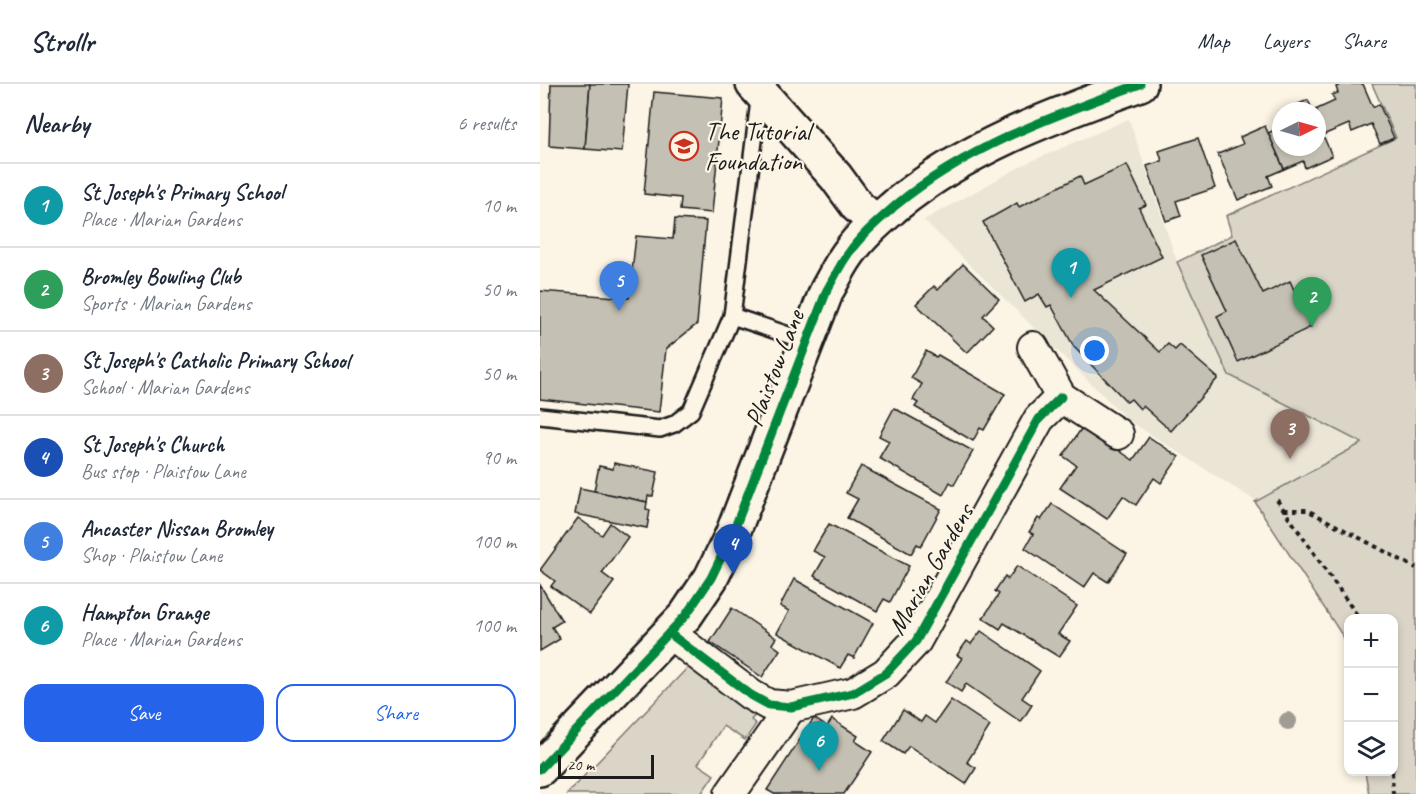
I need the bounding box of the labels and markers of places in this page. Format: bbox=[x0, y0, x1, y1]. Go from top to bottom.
place label: The Tutorial Foundation bbox=[705, 115, 815, 178]
school or university icon: The Tutorial Foundation bbox=[668, 130, 700, 162]
pin: 1 bbox=[1052, 248, 1090, 298]
pin: 5 bbox=[600, 262, 638, 311]
pin: 2 bbox=[1292, 278, 1332, 327]
pin: 3 bbox=[1270, 410, 1310, 459]
pin: 4 bbox=[714, 524, 752, 574]
pin: 6 bbox=[800, 722, 838, 771]

